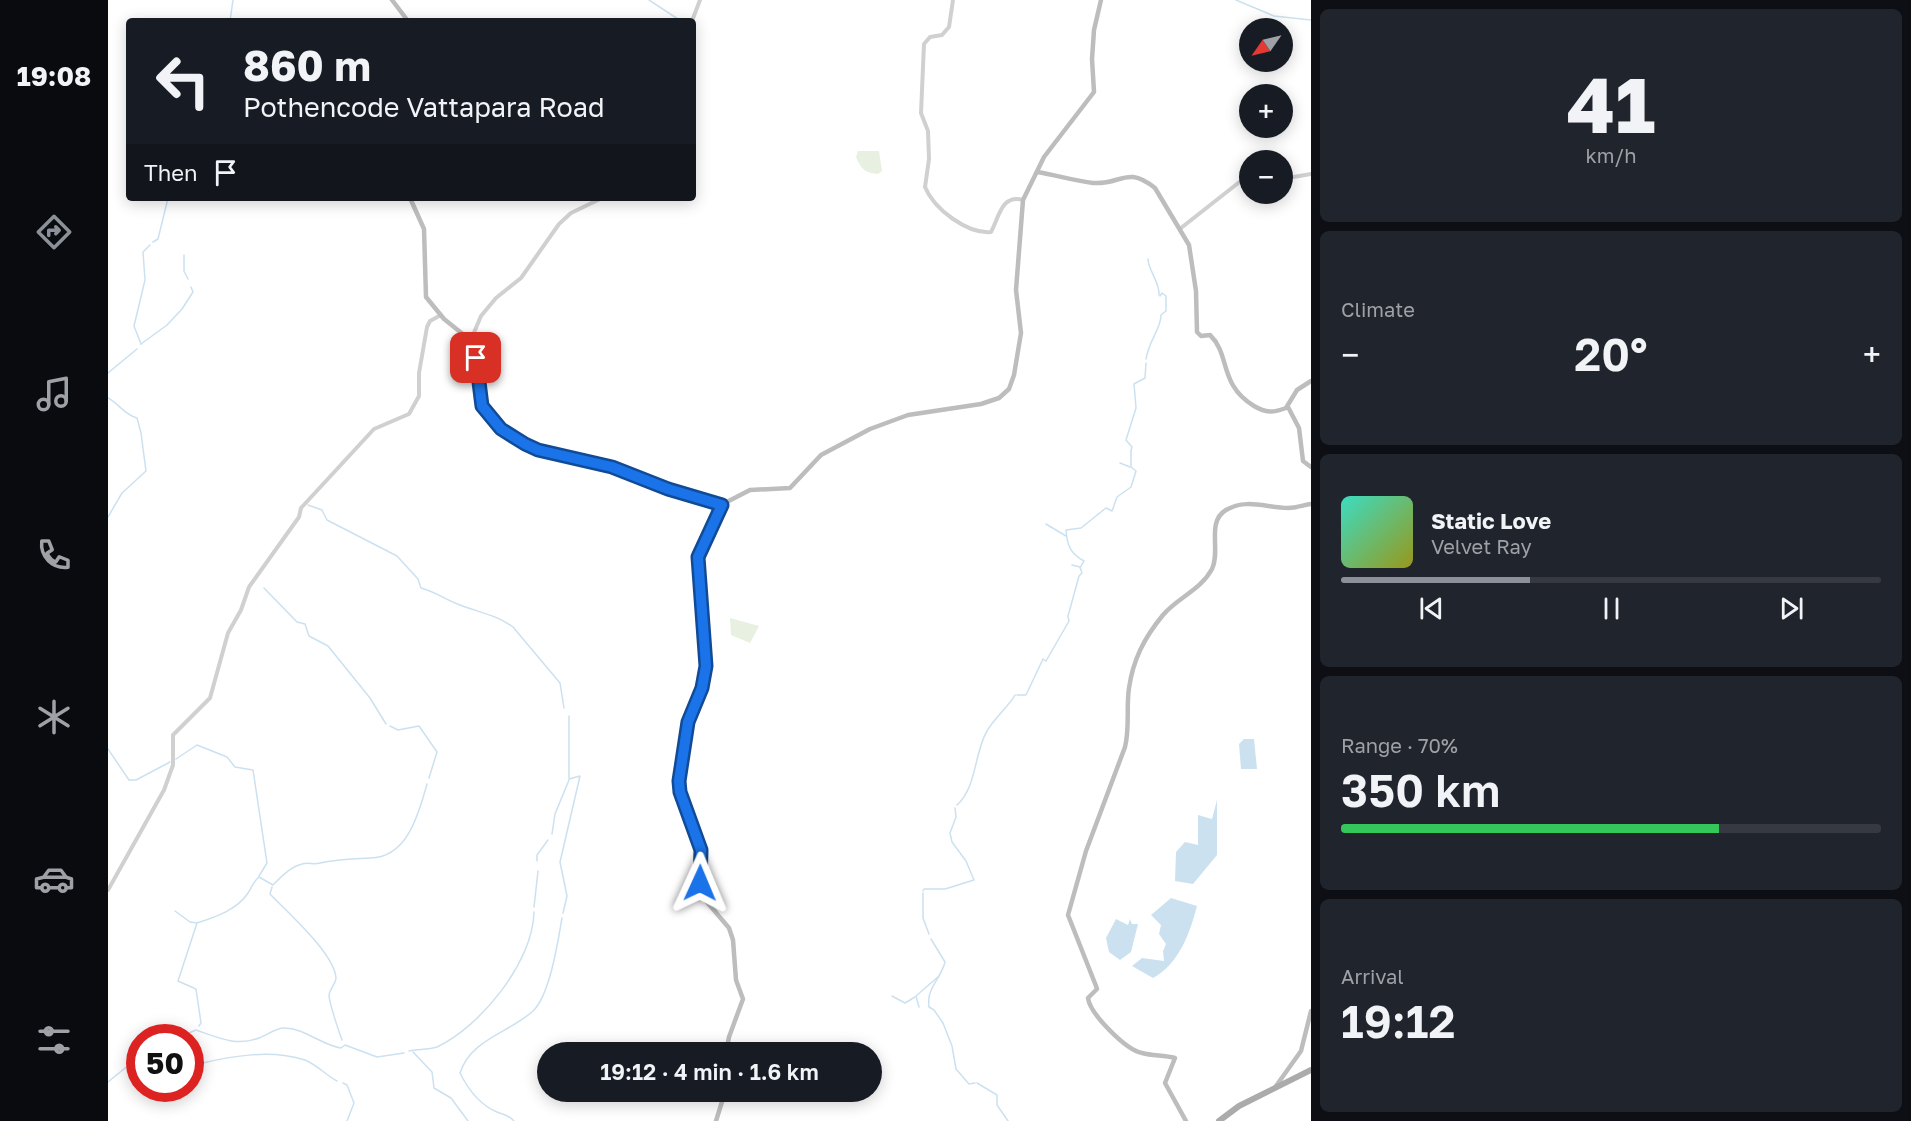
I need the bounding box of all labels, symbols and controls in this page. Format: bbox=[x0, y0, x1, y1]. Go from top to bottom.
north arrow bbox=[1239, 18, 1293, 72]
map controls bbox=[1239, 18, 1293, 204]
text: 860 m bbox=[243, 40, 371, 90]
icon: left bbox=[144, 42, 222, 120]
text: 41 bbox=[1567, 57, 1655, 150]
text: 19:08 bbox=[17, 60, 91, 92]
button: + bbox=[1239, 84, 1293, 138]
text: Pothencode Vattapara Road bbox=[243, 91, 605, 123]
text: km/h bbox=[1586, 143, 1636, 167]
button: − bbox=[1239, 150, 1293, 204]
icon: arrive bbox=[209, 156, 242, 189]
text: Then bbox=[144, 159, 197, 186]
icon: directions bbox=[33, 211, 75, 253]
text: Climate bbox=[1341, 297, 1415, 321]
text: 20° bbox=[1574, 327, 1648, 381]
pin bbox=[450, 332, 501, 383]
text: − bbox=[1341, 335, 1359, 374]
text: + bbox=[1863, 335, 1881, 374]
icon: arrive bbox=[459, 341, 492, 374]
icon: music bbox=[33, 373, 75, 415]
text: Static Love bbox=[1431, 507, 1551, 534]
icon: phone bbox=[33, 534, 75, 576]
text: Velvet Ray bbox=[1431, 534, 1532, 558]
icon: previous bbox=[1415, 592, 1448, 625]
icon: pause bbox=[1595, 592, 1628, 625]
icon: next bbox=[1775, 592, 1808, 625]
icon: climate bbox=[33, 696, 75, 738]
text: Range · 70% bbox=[1341, 733, 1458, 757]
text: 350 km bbox=[1341, 763, 1500, 817]
position arrow bbox=[668, 851, 732, 915]
icon: car bbox=[33, 858, 75, 900]
text: Arrival bbox=[1341, 964, 1404, 988]
text: 19:12 bbox=[1341, 994, 1455, 1048]
icon: filters bbox=[33, 1019, 75, 1061]
speed limit sign: 50 bbox=[126, 1024, 204, 1102]
text: 19:12 · 4 min · 1.6 km bbox=[600, 1058, 819, 1085]

